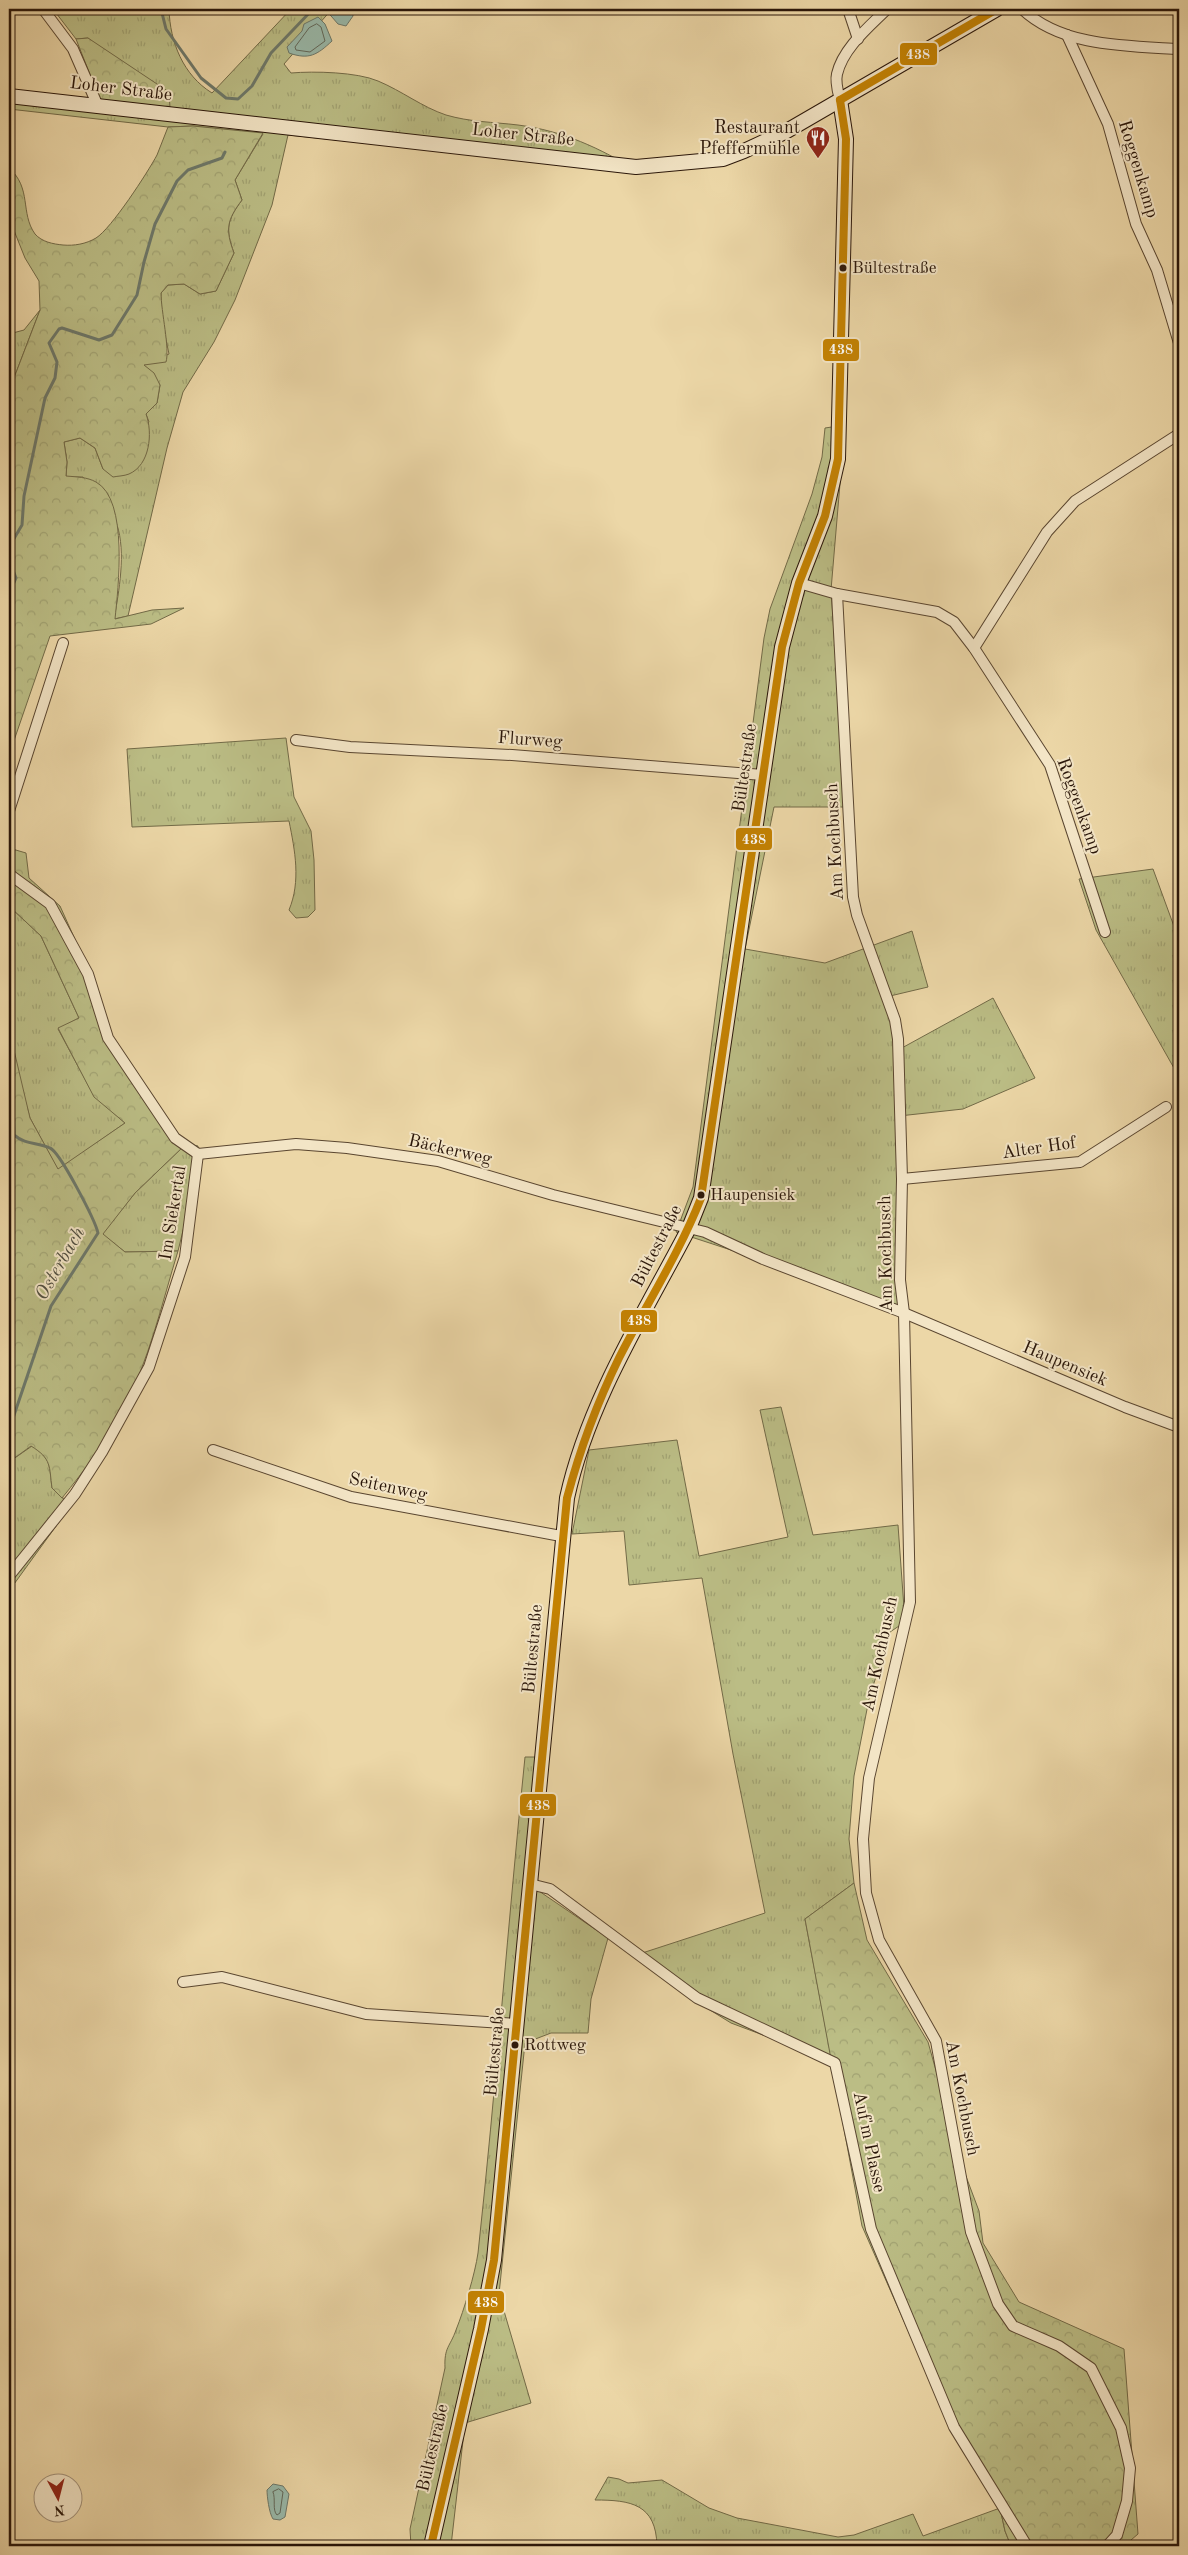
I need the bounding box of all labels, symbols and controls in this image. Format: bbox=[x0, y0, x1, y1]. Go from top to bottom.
line badge: 438 bbox=[899, 42, 938, 66]
text: 438 bbox=[906, 48, 930, 62]
street label: Loher Straße bbox=[69, 74, 173, 104]
street label: Roggenkamp bbox=[1115, 118, 1161, 220]
place label: Restaurant Pfeffermühle bbox=[699, 119, 800, 158]
street label: Loher Straße bbox=[471, 121, 575, 149]
restaurant icon: Restaurant Pfeffermühle bbox=[805, 125, 831, 159]
place label: Bültestraße bbox=[852, 260, 937, 277]
marker: Bültestraße bbox=[838, 263, 848, 273]
line badge: 438 bbox=[822, 338, 860, 362]
text: 438 bbox=[829, 343, 853, 357]
street label: Bültestraße bbox=[730, 722, 760, 814]
street label: Flurweg bbox=[497, 729, 563, 751]
street label: Roggenkamp bbox=[1053, 755, 1105, 857]
street label: Am Kochbusch bbox=[823, 783, 847, 901]
line badge: 438 bbox=[735, 827, 773, 851]
text: 438 bbox=[742, 833, 766, 847]
street label: Bäckerweg bbox=[406, 1132, 494, 1168]
street label: Alter Hof bbox=[1001, 1134, 1078, 1162]
street label: Im Siekertal bbox=[157, 1164, 189, 1262]
place label: Haupensiek bbox=[710, 1187, 795, 1204]
marker: Haupensiek bbox=[696, 1190, 706, 1200]
street label: Am Kochbusch bbox=[876, 1195, 896, 1313]
street label: Bültestraße bbox=[629, 1202, 685, 1290]
water label: Osterbach bbox=[33, 1224, 90, 1304]
line badge: 438 bbox=[620, 1309, 658, 1333]
text: 438 bbox=[627, 1314, 651, 1328]
street label: Haupensiek bbox=[1020, 1338, 1110, 1390]
street label: Seitenweg bbox=[347, 1470, 429, 1504]
street label: Am Kochbusch bbox=[859, 1594, 901, 1713]
street label: Bültestraße bbox=[520, 1604, 546, 1694]
line badge: 438 bbox=[519, 1793, 557, 1817]
text: 438 bbox=[526, 1799, 550, 1813]
street label: Bültestraße bbox=[482, 2007, 508, 2097]
place label: Rottweg bbox=[524, 2037, 586, 2054]
street label: Am Kochbusch bbox=[942, 2039, 982, 2158]
marker: Rottweg bbox=[510, 2040, 520, 2050]
street label: Auf'm Plasse bbox=[850, 2090, 888, 2194]
line badge: 438 bbox=[467, 2290, 505, 2314]
text: 438 bbox=[474, 2296, 498, 2310]
street label: Bültestraße bbox=[414, 2402, 452, 2494]
north arrow bbox=[32, 2472, 82, 2522]
text: N bbox=[53, 2502, 66, 2518]

